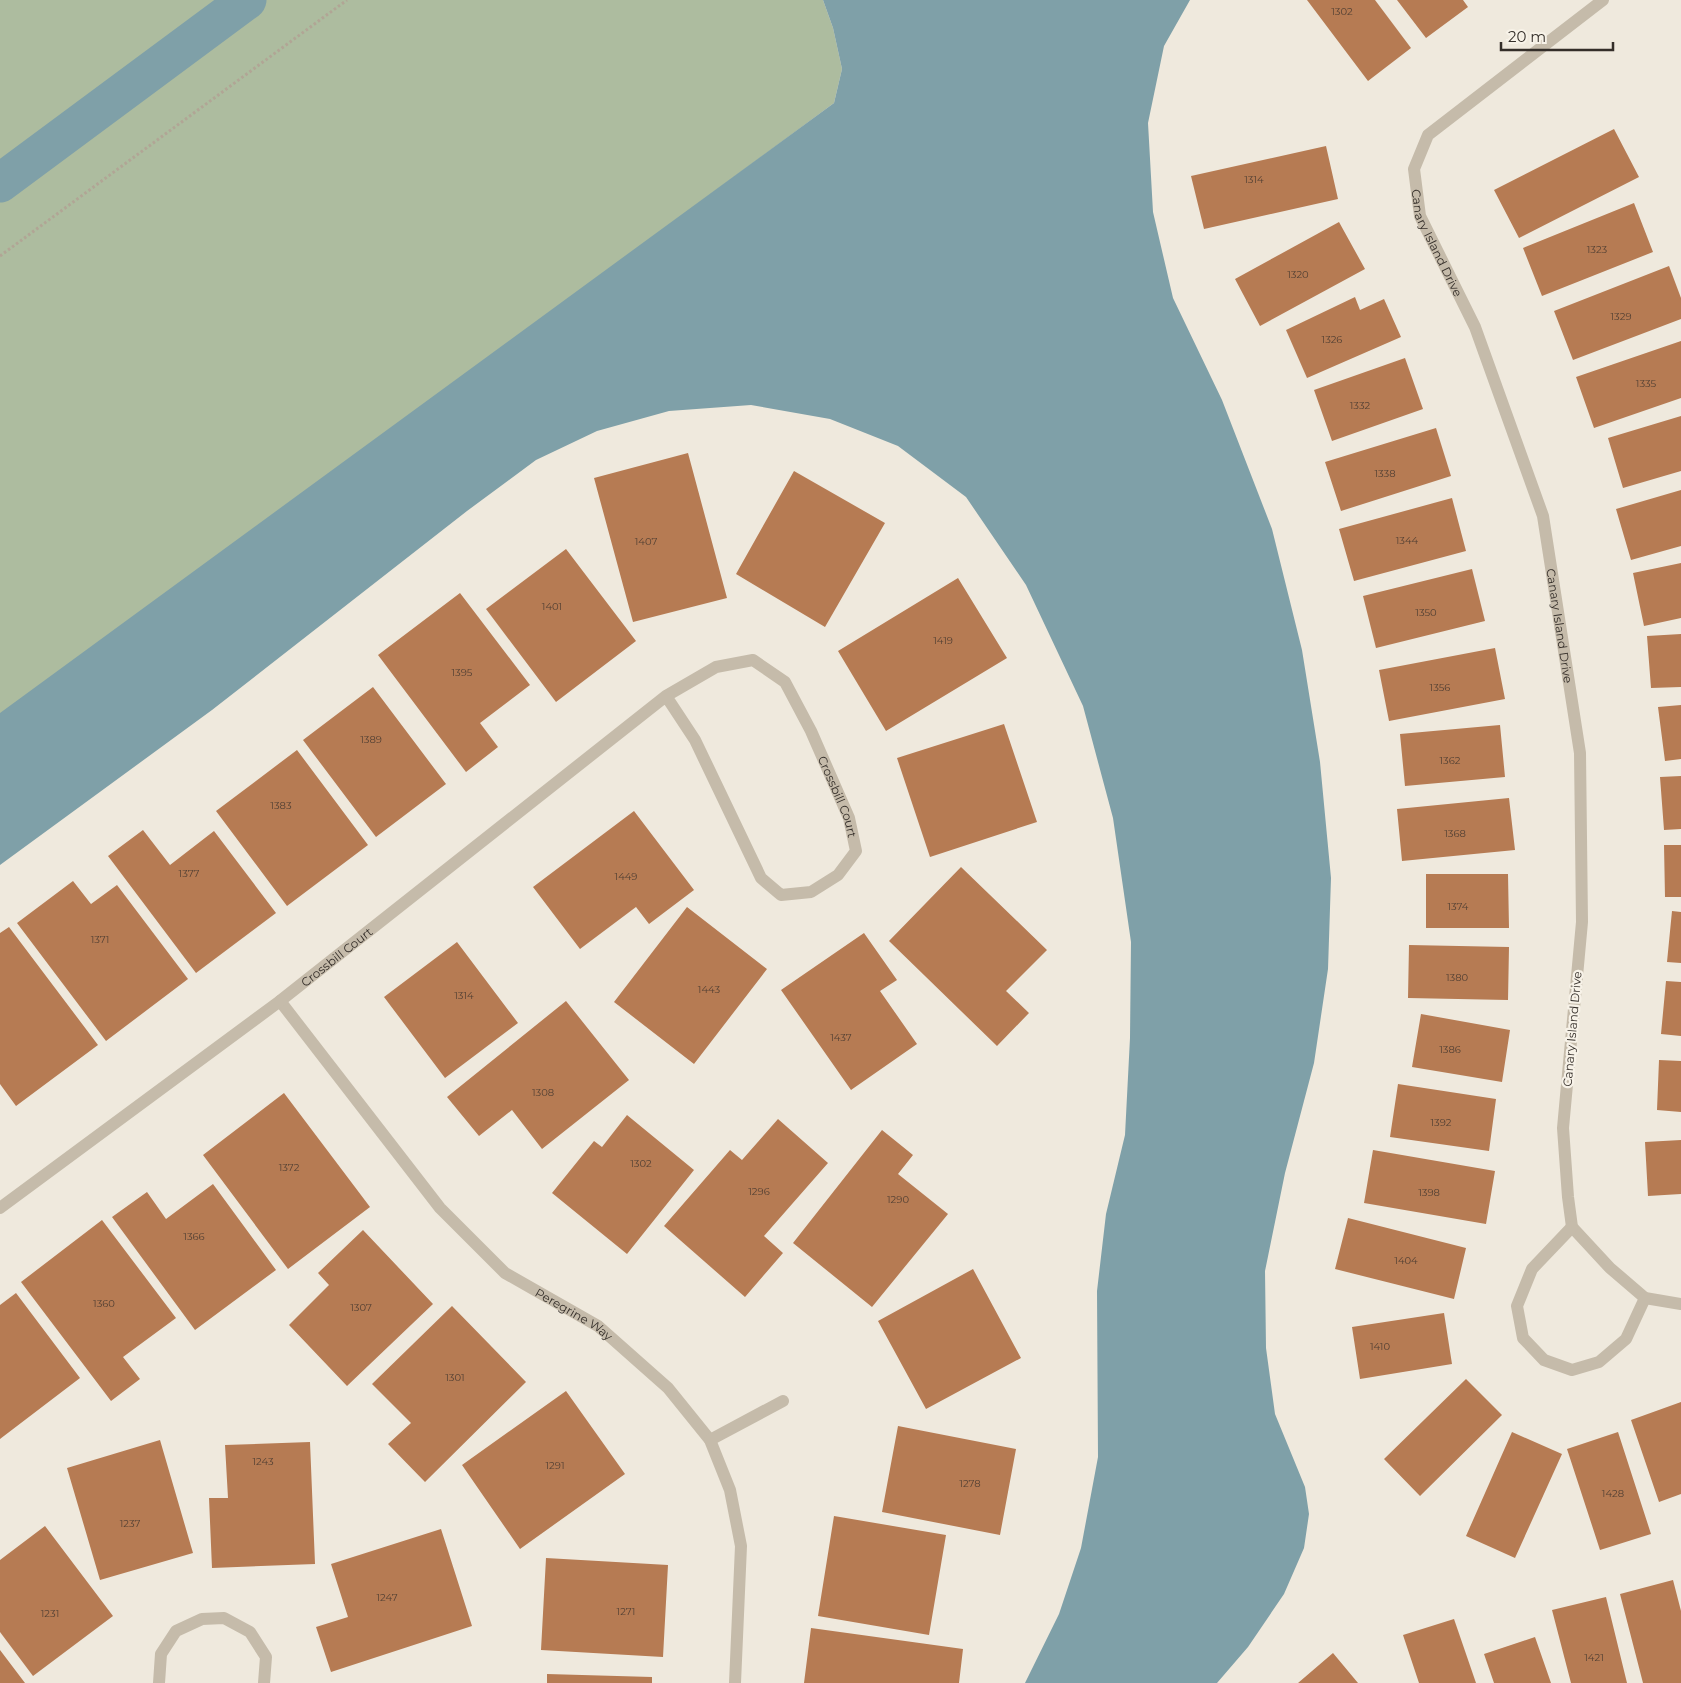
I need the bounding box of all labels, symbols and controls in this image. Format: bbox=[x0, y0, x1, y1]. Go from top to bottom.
house number: 1302 bbox=[1331, 5, 1353, 18]
scale bar bbox=[1501, 20, 1614, 52]
text: 20 m bbox=[1508, 27, 1546, 46]
house number: 1314 bbox=[1244, 173, 1264, 186]
street label: Canary Island Drive bbox=[1409, 188, 1466, 299]
house number: 1323 bbox=[1587, 243, 1608, 256]
house number: 1320 bbox=[1287, 268, 1309, 281]
house number: 1329 bbox=[1611, 310, 1631, 323]
house number: 1326 bbox=[1322, 333, 1342, 346]
house number: 1335 bbox=[1636, 377, 1657, 390]
house number: 1332 bbox=[1350, 399, 1371, 412]
house number: 1338 bbox=[1374, 467, 1396, 480]
house number: 1344 bbox=[1396, 534, 1419, 547]
house number: 1407 bbox=[635, 535, 657, 548]
street label: Canary Island Drive bbox=[1544, 567, 1576, 684]
house number: 1401 bbox=[542, 600, 562, 613]
house number: 1350 bbox=[1415, 606, 1437, 619]
house number: 1419 bbox=[933, 634, 953, 647]
house number: 1395 bbox=[452, 666, 473, 679]
house number: 1356 bbox=[1430, 681, 1450, 694]
house number: 1389 bbox=[360, 733, 382, 746]
street label: Crossbill Court bbox=[815, 753, 860, 839]
house number: 1362 bbox=[1439, 754, 1461, 767]
house number: 1383 bbox=[270, 799, 292, 812]
house number: 1368 bbox=[1444, 827, 1466, 840]
house number: 1377 bbox=[179, 867, 200, 880]
house number: 1449 bbox=[615, 870, 637, 883]
house number: 1374 bbox=[1448, 900, 1469, 913]
street label: Crossbill Court bbox=[297, 924, 375, 989]
house number: 1371 bbox=[91, 933, 109, 946]
house number: 1380 bbox=[1446, 971, 1469, 984]
street label: Canary Island Drive bbox=[1559, 971, 1585, 1087]
house number: 1443 bbox=[698, 983, 721, 996]
house number: 1314 bbox=[454, 989, 474, 1002]
house number: 1437 bbox=[830, 1031, 852, 1044]
house number: 1386 bbox=[1439, 1043, 1461, 1056]
house number: 1308 bbox=[532, 1086, 554, 1099]
house number: 1392 bbox=[1430, 1116, 1452, 1129]
house number: 1302 bbox=[630, 1157, 652, 1170]
house number: 1372 bbox=[279, 1161, 300, 1174]
house number: 1296 bbox=[748, 1185, 770, 1198]
house number: 1398 bbox=[1418, 1186, 1440, 1199]
house number: 1290 bbox=[887, 1193, 909, 1206]
house number: 1366 bbox=[183, 1230, 205, 1243]
house number: 1404 bbox=[1394, 1254, 1418, 1267]
street label: Peregrine Way bbox=[533, 1284, 617, 1344]
house number: 1360 bbox=[93, 1297, 115, 1310]
house number: 1307 bbox=[350, 1301, 372, 1314]
house number: 1410 bbox=[1370, 1340, 1390, 1353]
house number: 1301 bbox=[445, 1371, 465, 1384]
house number: 1243 bbox=[252, 1455, 274, 1468]
house number: 1291 bbox=[546, 1459, 565, 1472]
house number: 1278 bbox=[959, 1477, 981, 1490]
house number: 1428 bbox=[1602, 1487, 1624, 1500]
house number: 1237 bbox=[120, 1517, 140, 1530]
house number: 1247 bbox=[376, 1591, 398, 1604]
house number: 1271 bbox=[617, 1605, 635, 1618]
house number: 1231 bbox=[41, 1607, 59, 1620]
house number: 1421 bbox=[1584, 1651, 1604, 1664]

